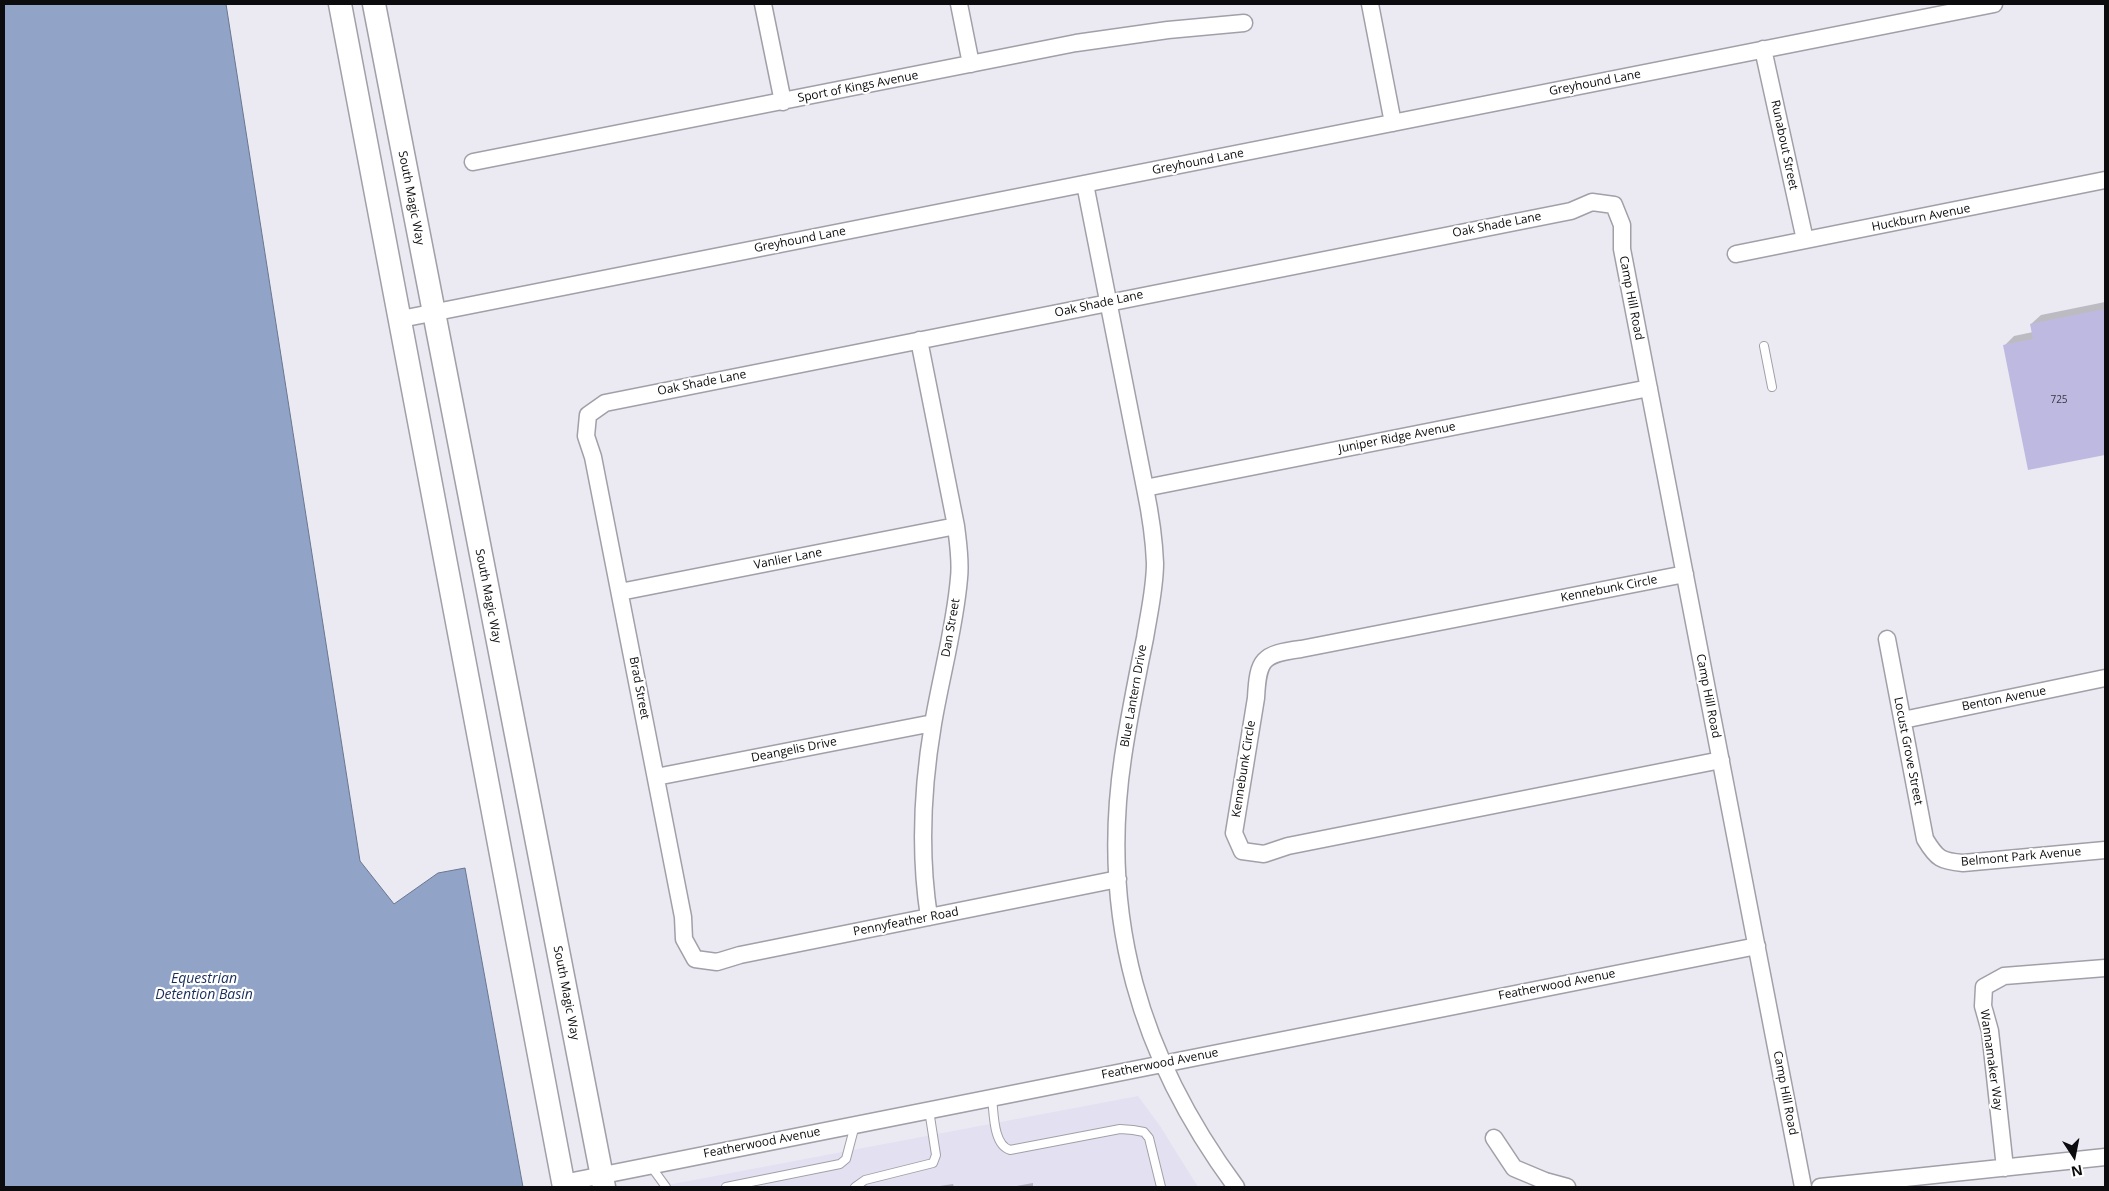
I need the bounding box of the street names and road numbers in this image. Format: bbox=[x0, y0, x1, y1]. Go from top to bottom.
street label: Greyhound Lane bbox=[1548, 67, 1642, 99]
street label: Sport of Kings Avenue bbox=[796, 68, 920, 106]
street label: Runabout Street bbox=[1767, 99, 1801, 191]
street label: Greyhound Lane bbox=[1151, 146, 1245, 178]
street label: South Magic Way bbox=[395, 150, 427, 246]
street label: Huckburn Avenue bbox=[1870, 201, 1972, 235]
street label: Oak Shade Lane bbox=[1451, 209, 1543, 241]
street label: Greyhound Lane bbox=[753, 224, 847, 256]
street label: Camp Hill Road bbox=[1616, 255, 1646, 341]
street label: Oak Shade Lane bbox=[1053, 288, 1145, 320]
street label: Oak Shade Lane bbox=[656, 367, 748, 399]
street label: Juniper Ridge Avenue bbox=[1337, 420, 1457, 456]
street label: Vanlier Lane bbox=[753, 545, 823, 573]
street label: South Magic Way bbox=[472, 548, 504, 644]
street label: Kennebunk Circle bbox=[1560, 573, 1658, 605]
street label: Dan Street bbox=[939, 598, 963, 658]
street label: Blue Lantern Drive bbox=[1118, 644, 1150, 748]
street label: Camp Hill Road bbox=[1693, 653, 1723, 739]
street label: Brad Street bbox=[626, 656, 652, 720]
street label: Benton Avenue bbox=[1961, 684, 2047, 714]
street label: Locust Grove Street bbox=[1890, 696, 1926, 806]
street label: Kennebunk Circle bbox=[1229, 719, 1259, 819]
street label: Deangelis Drive bbox=[750, 735, 838, 765]
street label: Belmont Park Avenue bbox=[1960, 845, 2082, 869]
street label: Pennyfeather Road bbox=[852, 905, 960, 939]
street label: South Magic Way bbox=[550, 945, 582, 1041]
street label: Featherwood Avenue bbox=[1497, 967, 1617, 1003]
street label: Wannamaker Way bbox=[1977, 1009, 2005, 1111]
street label: Featherwood Avenue bbox=[1100, 1046, 1220, 1082]
street label: Camp Hill Road bbox=[1770, 1050, 1800, 1136]
street label: Featherwood Avenue bbox=[702, 1125, 822, 1161]

